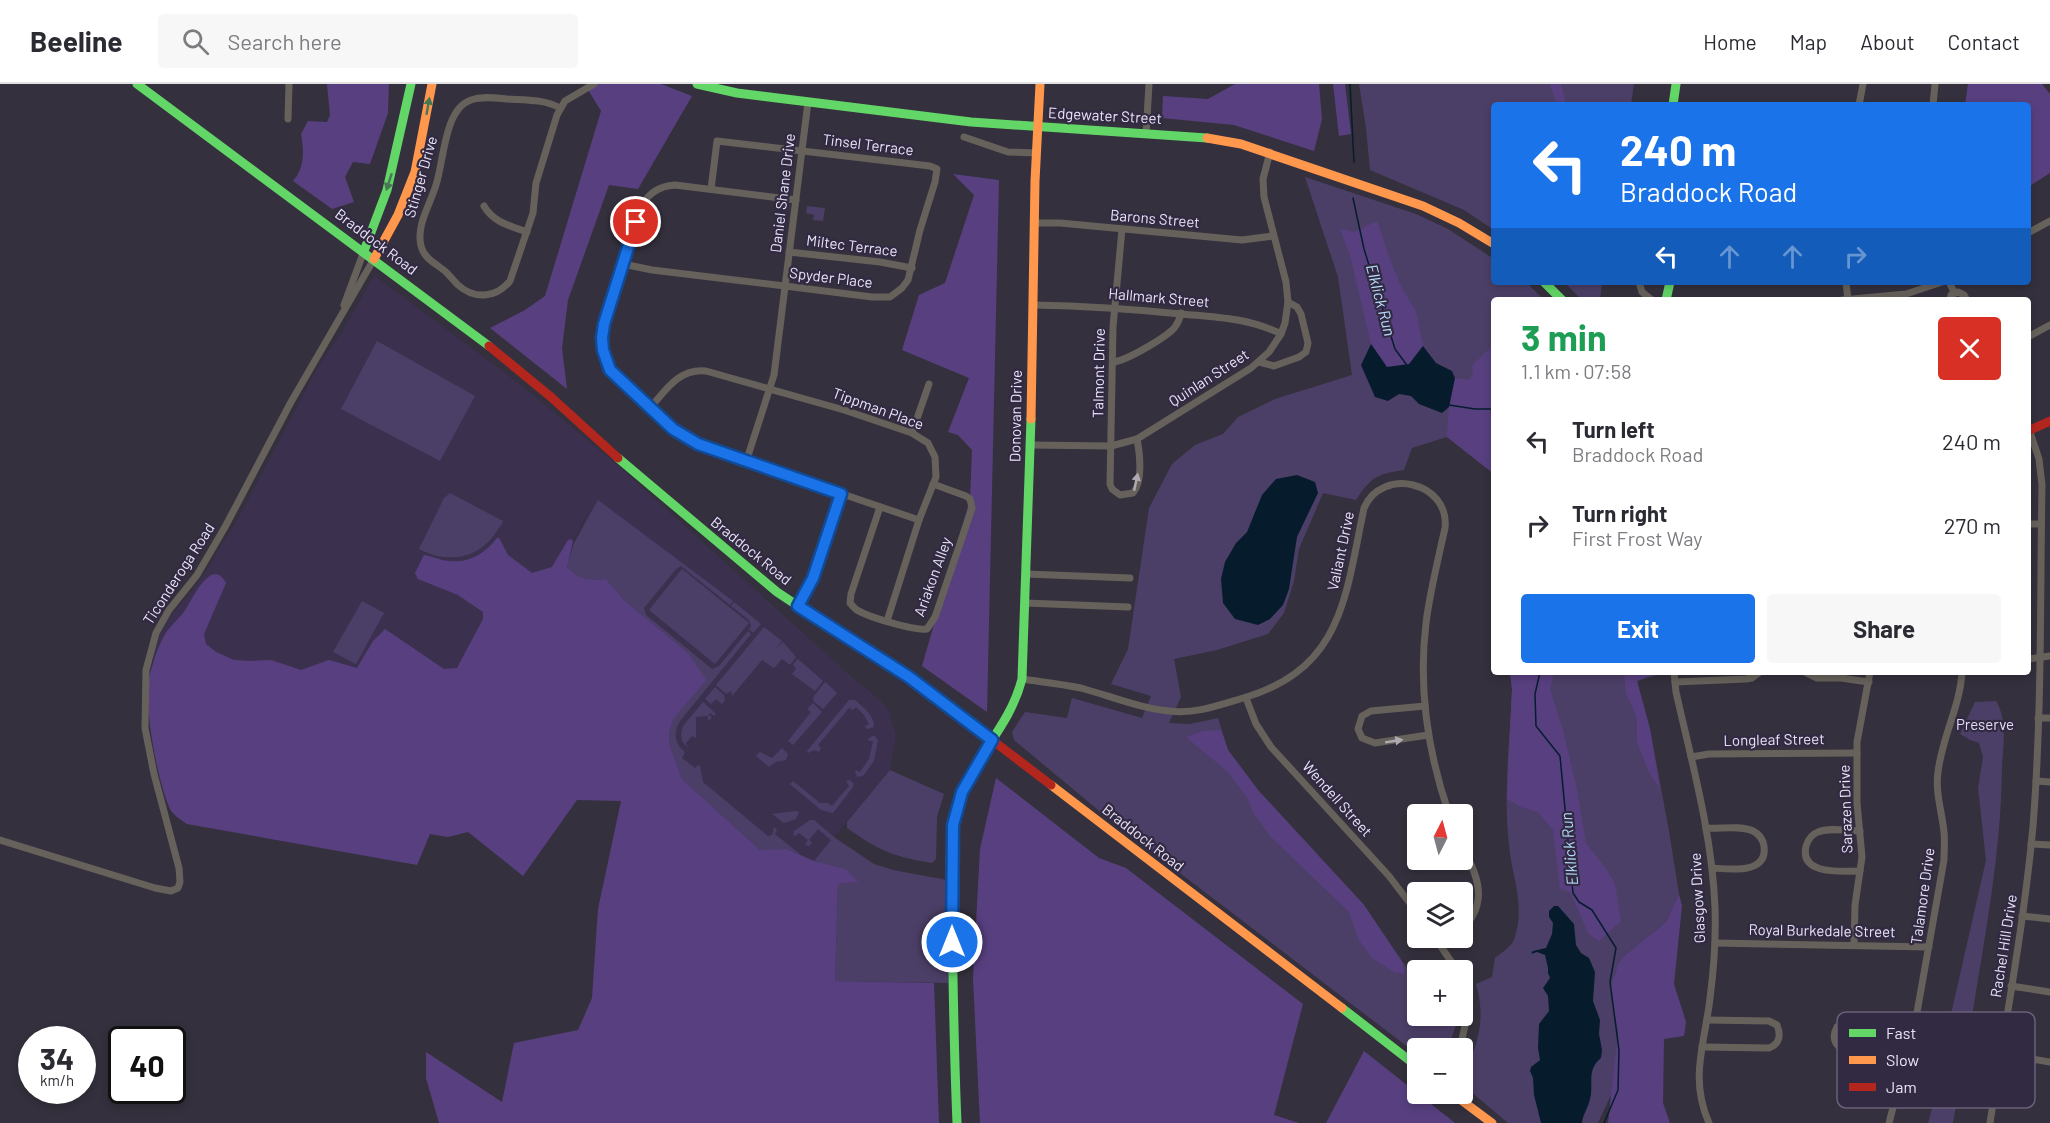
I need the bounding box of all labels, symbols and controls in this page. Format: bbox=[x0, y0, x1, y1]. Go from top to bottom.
search box bbox=[158, 14, 578, 68]
text: Beeline bbox=[30, 24, 122, 58]
icon: search bbox=[179, 25, 212, 58]
text: Search here bbox=[227, 28, 342, 54]
text: Home bbox=[1703, 29, 1757, 54]
text: Map bbox=[1790, 29, 1827, 54]
text: About bbox=[1860, 29, 1915, 54]
text: Contact bbox=[1948, 29, 2020, 54]
one-way arrow bbox=[424, 96, 433, 115]
street label: Edgewater Street bbox=[1048, 103, 1162, 127]
text: 240 m bbox=[1620, 124, 1736, 174]
icon: left bbox=[1521, 126, 1599, 204]
street label: Tinsel Terrace bbox=[822, 129, 915, 159]
street label: Daniel Shane Drive bbox=[766, 132, 798, 254]
street label: Stinger Drive bbox=[400, 134, 440, 220]
one-way arrow bbox=[384, 173, 394, 191]
text: Braddock Road bbox=[1620, 175, 1797, 207]
pin bbox=[610, 196, 661, 247]
street label: Braddock Road bbox=[332, 204, 421, 278]
icon: arrive bbox=[619, 205, 652, 238]
street label: Barons Street bbox=[1110, 205, 1201, 231]
street label: Miltec Terrace bbox=[805, 230, 899, 260]
icon: left bbox=[1650, 240, 1683, 273]
icon: ahead bbox=[1713, 240, 1746, 273]
icon: ahead bbox=[1776, 240, 1809, 273]
icon: right bbox=[1839, 240, 1872, 273]
water label: Elklick Run bbox=[1363, 262, 1400, 338]
street label: Spyder Place bbox=[788, 263, 874, 291]
street label: Hallmark Street bbox=[1108, 284, 1210, 310]
text: 3 min bbox=[1521, 315, 1607, 358]
button: close bbox=[1938, 317, 2001, 380]
street label: Talmont Drive bbox=[1088, 328, 1108, 418]
street label: Quinlan Street bbox=[1165, 345, 1252, 410]
text: 1.1 km · 07:58 bbox=[1521, 359, 1632, 383]
street label: Donovan Drive bbox=[1005, 370, 1025, 462]
street label: Tippman Place bbox=[830, 383, 926, 433]
text: Turn left bbox=[1572, 416, 1655, 442]
icon: left bbox=[1521, 425, 1554, 458]
text: 240 m bbox=[1942, 428, 2001, 454]
text: Braddock Road bbox=[1572, 442, 1703, 466]
one-way arrow bbox=[1132, 473, 1142, 491]
text: Turn right bbox=[1572, 500, 1667, 526]
street label: Valiant Drive bbox=[1323, 509, 1357, 592]
icon: right bbox=[1521, 509, 1554, 542]
street label: Braddock Road bbox=[708, 512, 796, 588]
text: 270 m bbox=[1944, 512, 2001, 538]
street label: Ticonderoga Road bbox=[139, 519, 218, 628]
text: First Frost Way bbox=[1572, 526, 1703, 550]
street label: Ariakon Alley bbox=[909, 534, 955, 619]
button: Exit bbox=[1521, 594, 1755, 663]
button: Share bbox=[1767, 594, 2001, 663]
park label: Preserve bbox=[1956, 715, 2014, 733]
street label: Longleaf Street bbox=[1723, 729, 1825, 749]
one-way arrow bbox=[1384, 736, 1403, 745]
street label: Wendell Street bbox=[1299, 757, 1376, 840]
street label: Sarazen Drive bbox=[1834, 764, 1856, 854]
street label: Braddock Road bbox=[1099, 800, 1188, 875]
north arrow bbox=[1407, 804, 1473, 870]
map controls bbox=[1407, 804, 1473, 1104]
water label: Elklick Run bbox=[1556, 812, 1581, 886]
street label: Talamore Drive bbox=[1906, 846, 1938, 945]
street label: Glasgow Drive bbox=[1686, 852, 1708, 944]
button: layers bbox=[1407, 882, 1473, 948]
street label: Rachel Hill Drive bbox=[1986, 893, 2020, 999]
position arrow bbox=[920, 910, 984, 974]
street label: Royal Burkedale Street bbox=[1748, 920, 1896, 940]
button: + bbox=[1407, 960, 1473, 1026]
legend bbox=[1837, 1012, 2035, 1108]
text: Fast bbox=[1886, 1023, 1916, 1042]
speed limit sign: 40 bbox=[108, 1026, 186, 1104]
button: − bbox=[1407, 1038, 1473, 1104]
text: 34 bbox=[40, 1040, 74, 1076]
text: Slow bbox=[1886, 1050, 1919, 1069]
text: km/h bbox=[40, 1071, 74, 1089]
text: Jam bbox=[1886, 1077, 1917, 1096]

